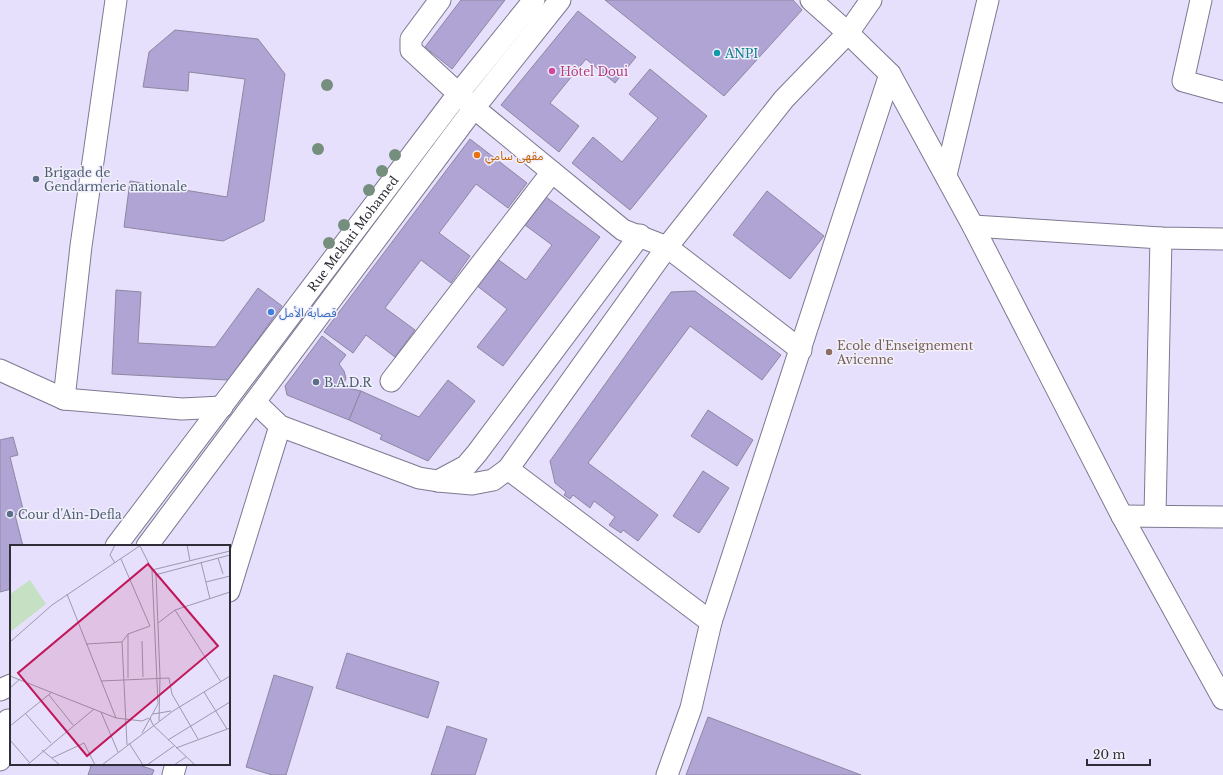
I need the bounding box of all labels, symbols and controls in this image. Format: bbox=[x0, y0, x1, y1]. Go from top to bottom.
place label: ANPI bbox=[724, 46, 758, 61]
marker: ANPI bbox=[712, 48, 722, 58]
place label: Hôtel Doui bbox=[560, 64, 628, 79]
marker: Hôtel Doui bbox=[547, 66, 557, 76]
place label: مقهى سامي bbox=[485, 148, 544, 165]
marker: مقهى سامي bbox=[472, 150, 482, 160]
place label: Brigade de Gendarmerie nationale bbox=[44, 165, 187, 194]
street label: Rue Meklati Mohamed bbox=[304, 173, 401, 294]
marker: Brigade de Gendarmerie nationale bbox=[31, 174, 41, 184]
place label: قصابة الأمل bbox=[279, 305, 337, 320]
marker: قصابة الأمل bbox=[266, 307, 276, 317]
place label: Ecole d'Enseignement Avicenne bbox=[836, 338, 974, 367]
marker: Ecole d'Enseignement Avicenne bbox=[824, 347, 834, 357]
place label: B.A.D.R bbox=[324, 375, 372, 390]
marker: B.A.D.R bbox=[311, 377, 321, 387]
place label: Cour d'Ain-Defla bbox=[18, 507, 122, 522]
marker: Cour d'Ain-Defla bbox=[5, 509, 15, 519]
inset map bbox=[10, 545, 230, 765]
scale bar bbox=[1087, 741, 1150, 767]
text: 20 m bbox=[1093, 747, 1125, 762]

